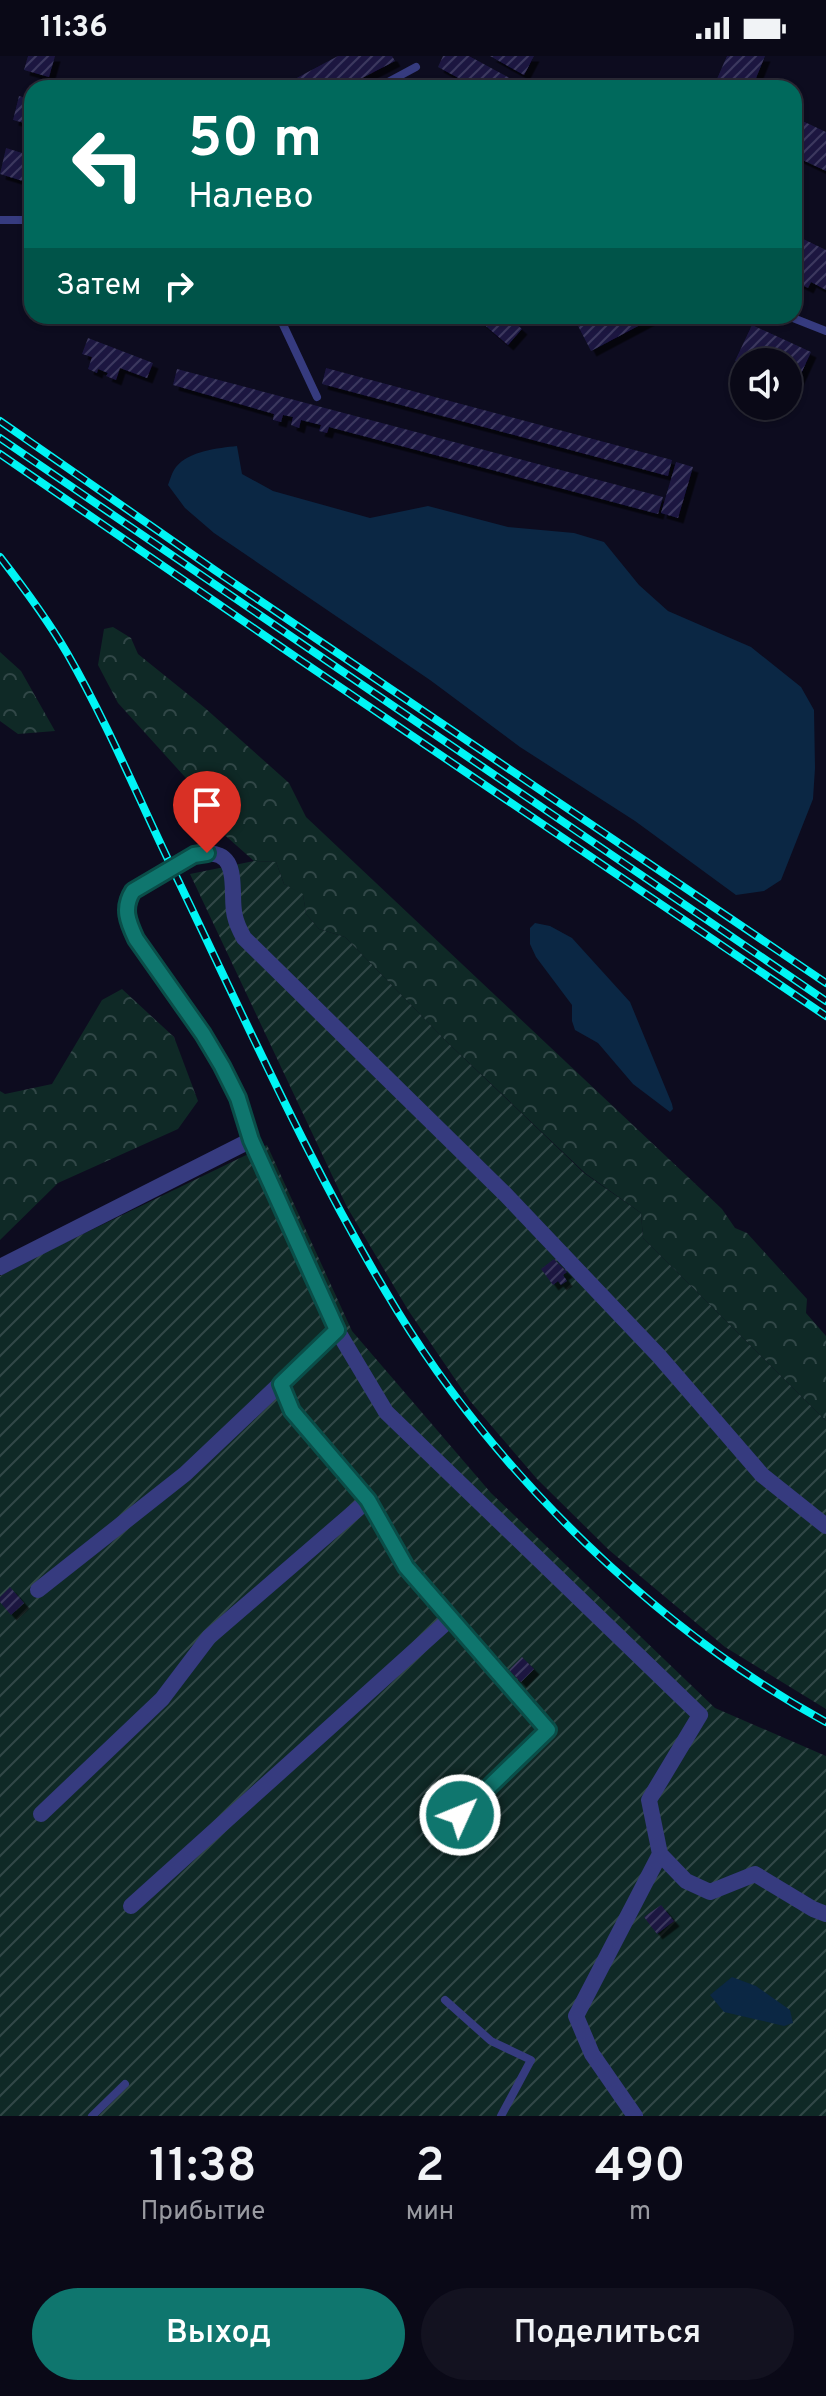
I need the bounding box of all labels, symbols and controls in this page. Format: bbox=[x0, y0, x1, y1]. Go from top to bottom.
text: 11:36 bbox=[40, 10, 108, 47]
text: 50 m bbox=[188, 106, 322, 176]
icon: left bbox=[56, 112, 160, 216]
text: Налево bbox=[188, 175, 314, 221]
icon: right bbox=[157, 264, 201, 308]
text: Затем bbox=[56, 268, 141, 305]
map controls bbox=[730, 348, 802, 420]
button: sound bbox=[730, 348, 802, 420]
pin bbox=[173, 771, 241, 853]
icon: arrive bbox=[185, 783, 229, 827]
position arrow bbox=[418, 1773, 502, 1857]
text: 11:38 bbox=[149, 2138, 257, 2198]
text: 2 bbox=[415, 2138, 445, 2198]
text: 490 bbox=[595, 2138, 686, 2198]
text: Прибытие bbox=[140, 2196, 265, 2229]
text: мин bbox=[406, 2196, 454, 2229]
text: m bbox=[629, 2196, 651, 2229]
button: Выход bbox=[32, 2288, 405, 2380]
button: Поделиться bbox=[421, 2288, 794, 2380]

